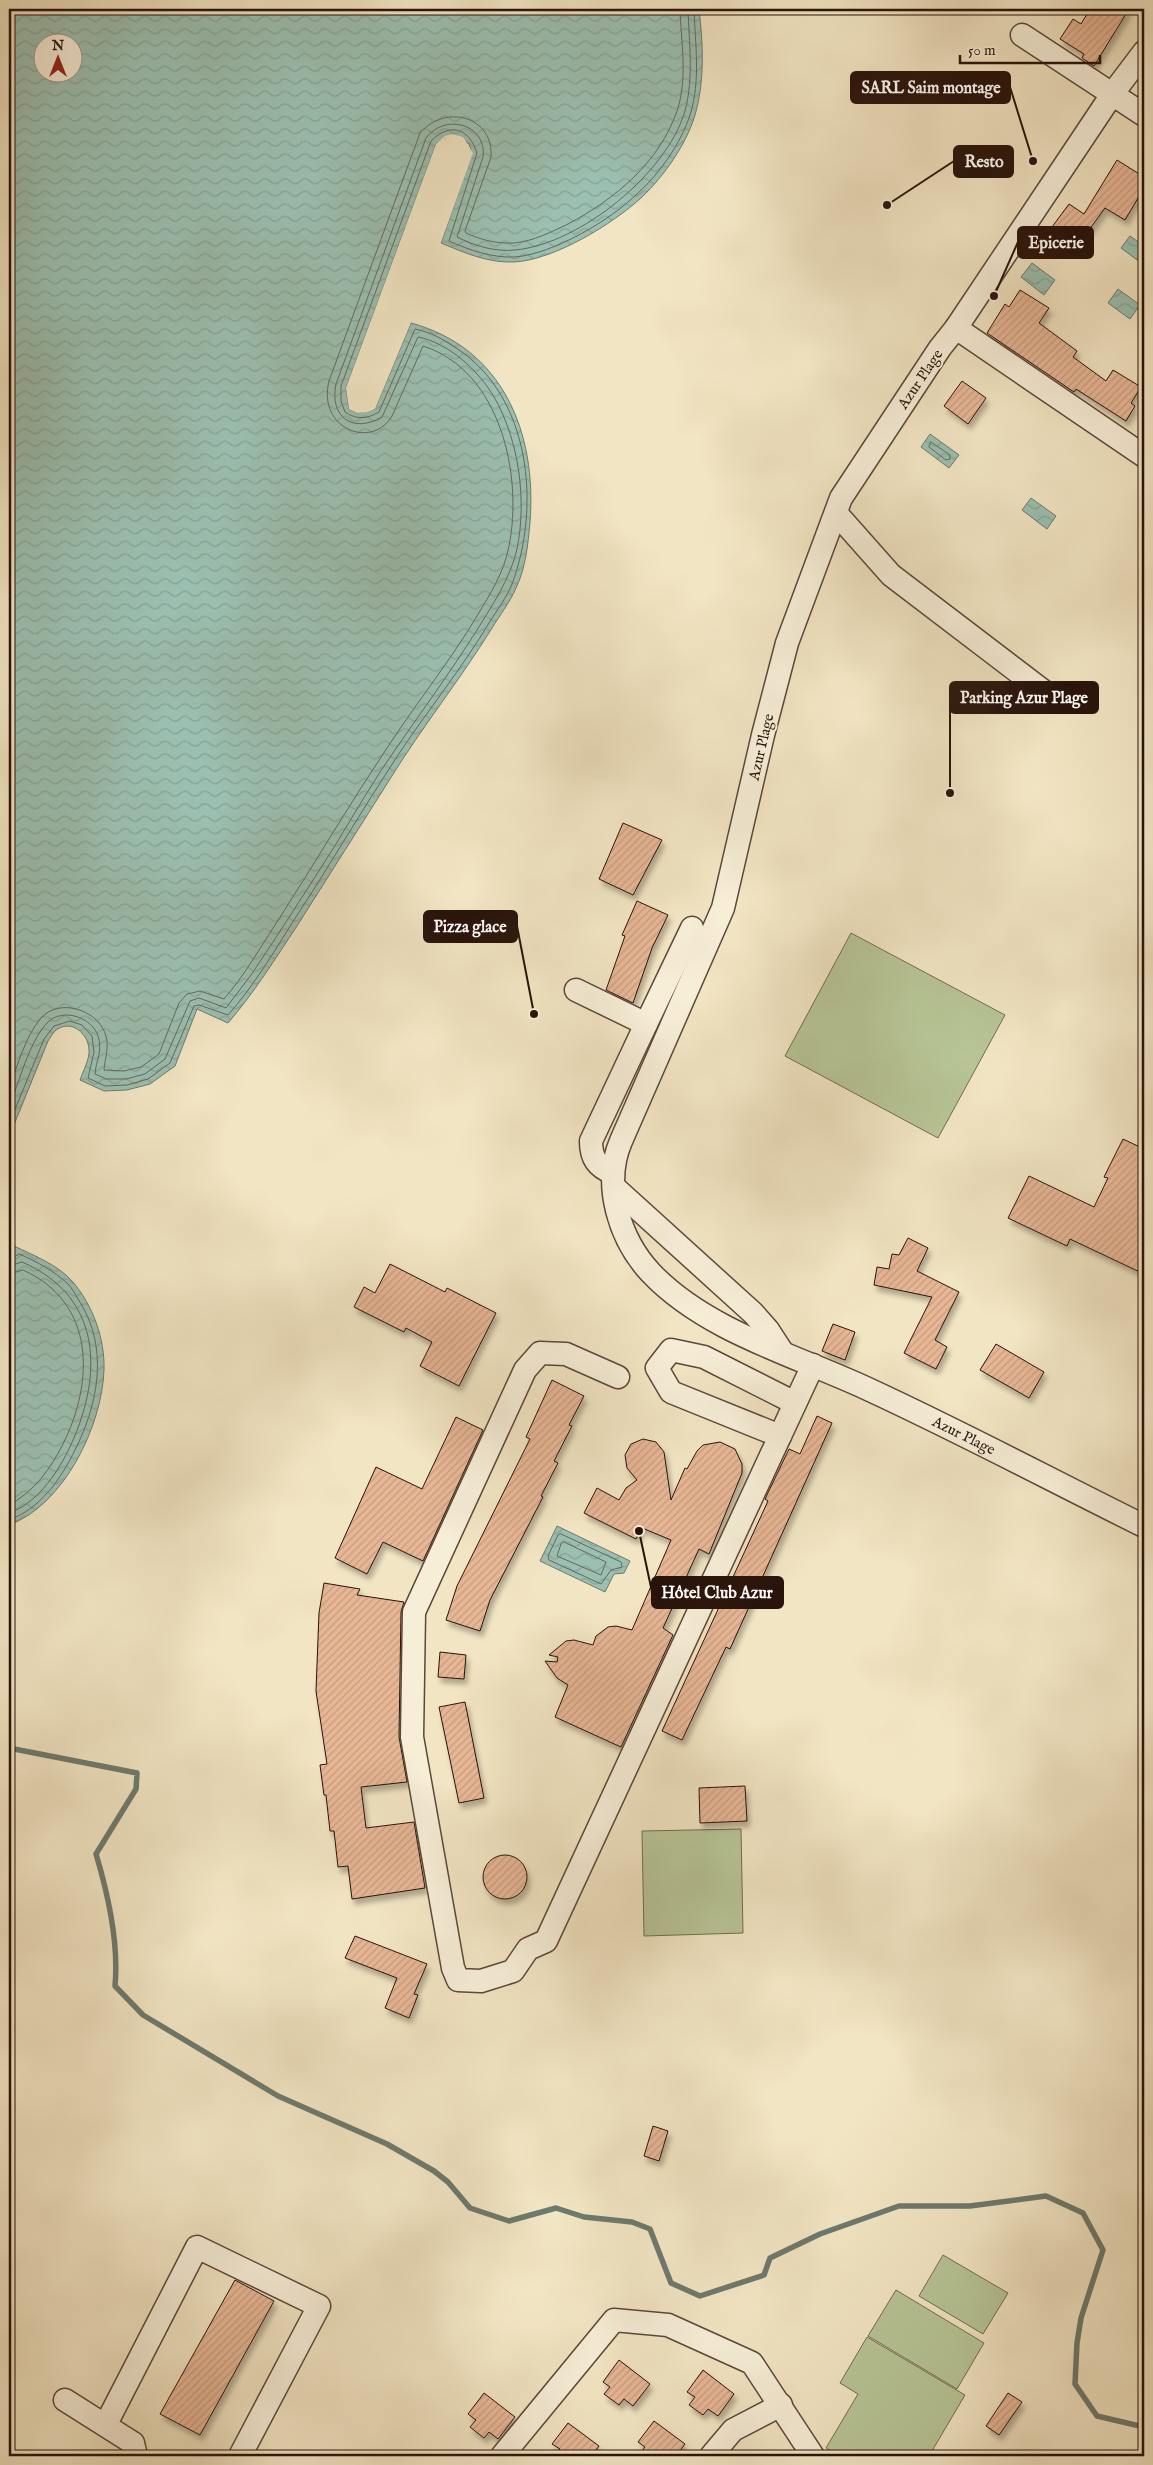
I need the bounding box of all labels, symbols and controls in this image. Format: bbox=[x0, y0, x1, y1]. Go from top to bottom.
north arrow bbox=[32, 32, 82, 82]
scale bar bbox=[960, 32, 1100, 64]
text: N bbox=[51, 37, 64, 55]
text: 50 m bbox=[968, 41, 996, 60]
callout: SARL Saim montage bbox=[851, 72, 1010, 103]
text: SARL Saim montage bbox=[862, 79, 1001, 99]
callout: Resto bbox=[954, 146, 1013, 177]
text: Resto bbox=[964, 153, 1004, 173]
callout: Epicerie bbox=[1018, 227, 1093, 258]
text: Epicerie bbox=[1028, 234, 1084, 254]
street label: Azur Plage bbox=[893, 346, 947, 414]
callout: Parking Azur Plage bbox=[950, 682, 1098, 713]
text: Parking Azur Plage bbox=[960, 689, 1089, 709]
street label: Azur Plage bbox=[744, 712, 778, 783]
callout: Pizza glace bbox=[424, 911, 517, 942]
text: Pizza glace bbox=[434, 918, 507, 938]
street label: Azur Plage bbox=[928, 1412, 998, 1459]
callout: Hôtel Club Azur bbox=[652, 1577, 783, 1608]
text: Hôtel Club Azur bbox=[661, 1584, 773, 1604]

